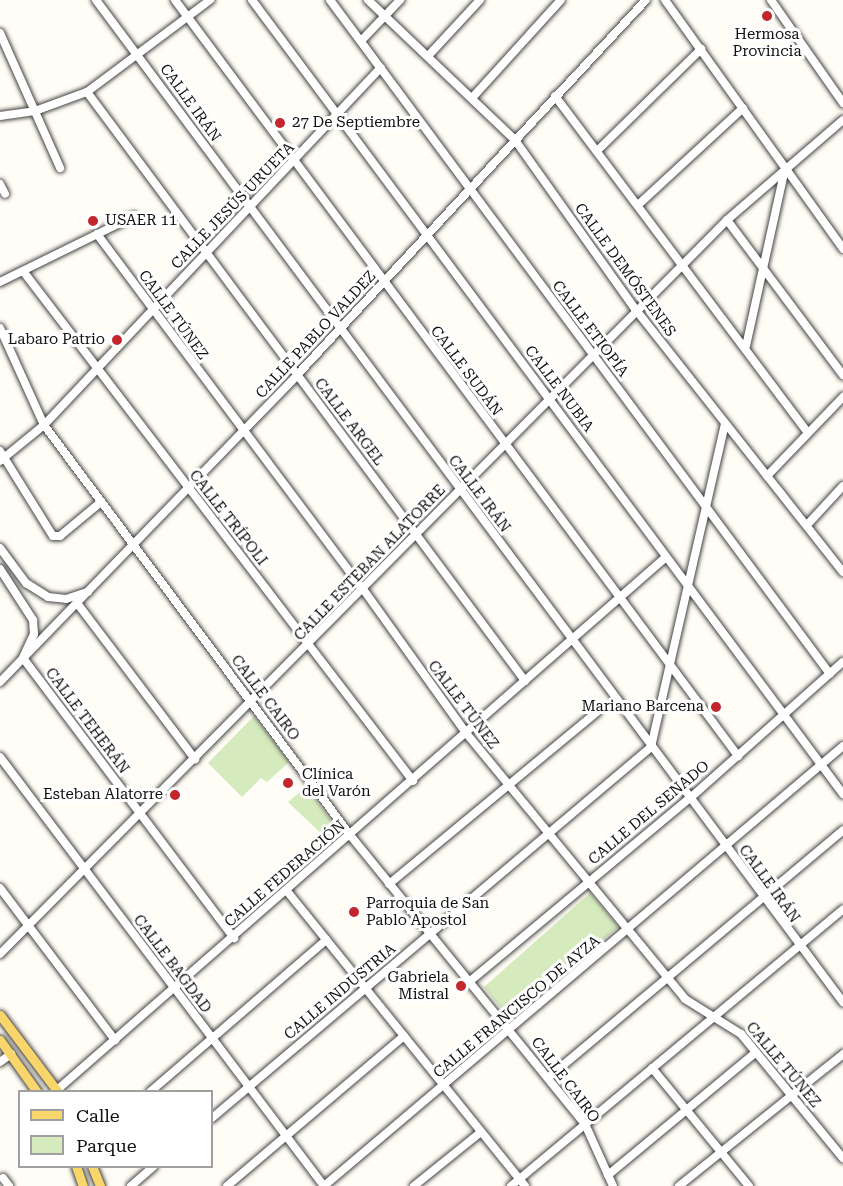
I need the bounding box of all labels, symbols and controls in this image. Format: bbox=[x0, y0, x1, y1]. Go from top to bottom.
marker: Hermosa Provincia bbox=[760, 9, 774, 23]
place label: Hermosa Provincia bbox=[732, 25, 802, 60]
street label: CALLE IRÁN bbox=[156, 61, 224, 145]
place label: 27 De Septiembre bbox=[292, 114, 420, 132]
marker: 27 De Septiembre bbox=[273, 116, 287, 130]
street label: CALLE JESÚS URUETA bbox=[168, 139, 298, 273]
street label: CALLE DEMÓSTENES bbox=[571, 200, 679, 340]
place label: USAER 11 bbox=[105, 212, 177, 230]
marker: USAER 11 bbox=[86, 214, 100, 228]
street label: CALLE TÚNEZ bbox=[135, 267, 211, 363]
street label: CALLE PABLO VALDEZ bbox=[252, 268, 380, 402]
street label: CALLE ETIOPÍA bbox=[548, 277, 632, 381]
street label: CALLE SUDÁN bbox=[426, 322, 506, 420]
place label: Labaro Patrio bbox=[8, 331, 105, 349]
marker: Labaro Patrio bbox=[110, 333, 124, 347]
street label: CALLE NUBIA bbox=[521, 342, 597, 436]
street label: CALLE ARGEL bbox=[310, 375, 388, 469]
street label: CALLE IRÁN bbox=[444, 452, 514, 536]
street label: CALLE TRÍPOLI bbox=[185, 467, 271, 569]
street label: CALLE ESTEBAN ALATORRE bbox=[291, 481, 449, 645]
street label: CALLE CAIRO bbox=[227, 652, 303, 744]
street label: CALLE TÚNEZ bbox=[424, 657, 502, 753]
street label: CALLE TEHERÁN bbox=[41, 664, 133, 778]
place label: Mariano Barcena bbox=[581, 698, 704, 716]
marker: Mariano Barcena bbox=[709, 700, 723, 714]
street label: CALLE DEL SENADO bbox=[585, 757, 713, 869]
place label: Clínica del Varón bbox=[302, 765, 371, 800]
marker: Clínica del Varón bbox=[279, 774, 297, 792]
place label: Esteban Alatorre bbox=[43, 786, 163, 804]
marker: Esteban Alatorre bbox=[168, 788, 182, 802]
street label: CALLE FEDERACIÓN bbox=[221, 817, 349, 931]
street label: CALLE IRÁN bbox=[735, 842, 803, 926]
place label: Parroquia de San Pablo Apostol bbox=[366, 894, 489, 929]
marker: Parroquia de San Pablo Apostol bbox=[347, 905, 361, 919]
street label: CALLE BAGDAD bbox=[129, 911, 215, 1017]
street label: CALLE FRANCISCO DE AYZA bbox=[430, 932, 604, 1082]
street label: CALLE INDUSTRIA bbox=[281, 940, 399, 1044]
place label: Gabriela Mistral bbox=[388, 968, 449, 1003]
marker: Gabriela Mistral bbox=[454, 979, 468, 993]
street label: CALLE TÚNEZ bbox=[742, 1019, 824, 1111]
street label: CALLE CAIRO bbox=[527, 1034, 603, 1126]
legend bbox=[18, 1090, 213, 1168]
text: Calle bbox=[76, 1105, 120, 1126]
text: Parque bbox=[76, 1135, 137, 1156]

